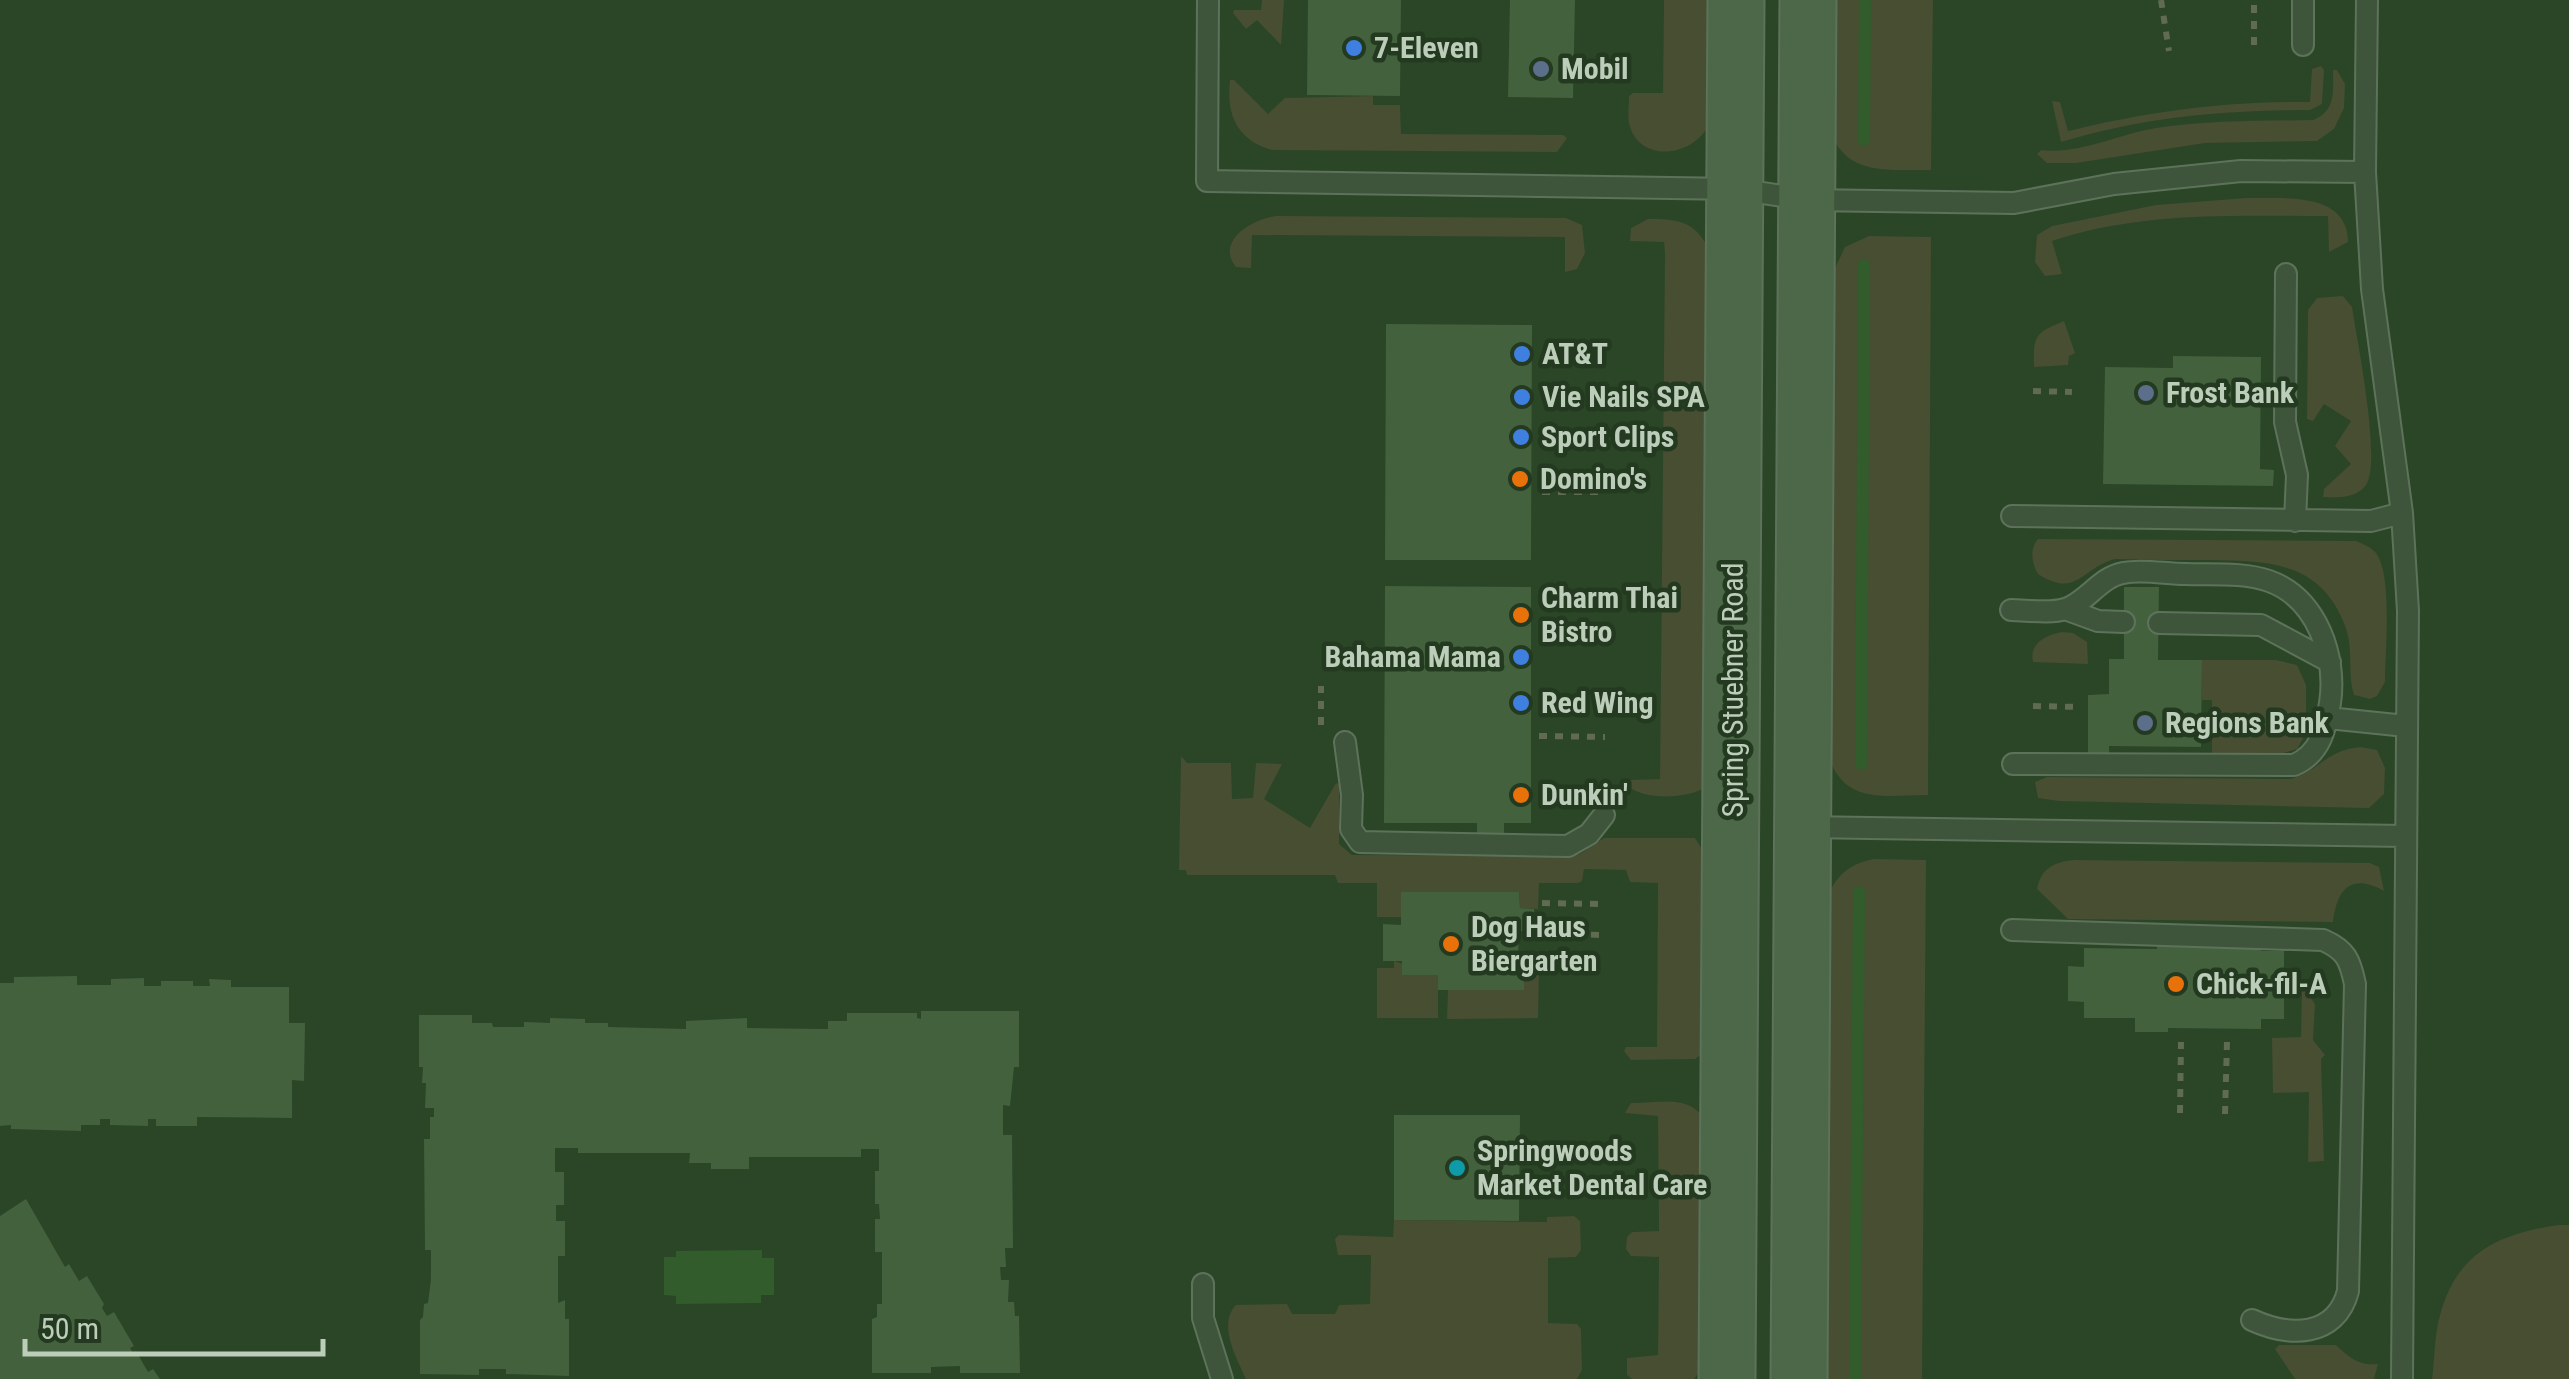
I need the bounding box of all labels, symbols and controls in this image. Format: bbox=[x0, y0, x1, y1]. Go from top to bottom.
place label: 7-Eleven bbox=[1374, 30, 1479, 65]
marker: 7-Eleven bbox=[1343, 37, 1365, 59]
place label: Mobil bbox=[1561, 51, 1629, 86]
marker: Mobil bbox=[1530, 58, 1552, 80]
place label: AT&T bbox=[1542, 336, 1608, 371]
marker: AT&T bbox=[1511, 343, 1533, 365]
place label: Frost Bank bbox=[2166, 375, 2295, 410]
place label: Vie Nails SPA bbox=[1542, 379, 1705, 414]
marker: Frost Bank bbox=[2135, 382, 2157, 404]
marker: Vie Nails SPA bbox=[1511, 386, 1533, 408]
place label: Sport Clips bbox=[1541, 419, 1674, 454]
marker: Sport Clips bbox=[1510, 426, 1532, 448]
place label: Domino's bbox=[1540, 461, 1647, 496]
marker: Domino's bbox=[1509, 468, 1531, 490]
street label: Spring Stuebner Road bbox=[1715, 562, 1750, 818]
place label: Charm Thai Bistro bbox=[1541, 580, 1678, 649]
marker: Charm Thai Bistro bbox=[1510, 604, 1532, 626]
place label: Bahama Mama bbox=[1325, 639, 1501, 674]
marker: Bahama Mama bbox=[1510, 646, 1532, 668]
place label: Red Wing bbox=[1541, 685, 1654, 720]
marker: Red Wing bbox=[1510, 692, 1532, 714]
place label: Regions Bank bbox=[2165, 705, 2330, 740]
marker: Regions Bank bbox=[2134, 712, 2156, 734]
place label: Dunkin' bbox=[1541, 777, 1628, 812]
marker: Dunkin' bbox=[1510, 784, 1532, 806]
place label: Dog Haus Biergarten bbox=[1471, 909, 1598, 978]
marker: Dog Haus Biergarten bbox=[1440, 933, 1462, 955]
place label: Chick-fil-A bbox=[2196, 966, 2327, 1001]
marker: Chick-fil-A bbox=[2165, 973, 2187, 995]
place label: Springwoods Market Dental Care bbox=[1477, 1133, 1707, 1202]
marker: Springwoods Market Dental Care bbox=[1446, 1157, 1468, 1179]
scale bar bbox=[25, 1294, 322, 1356]
text: 50 m bbox=[40, 1311, 99, 1346]

